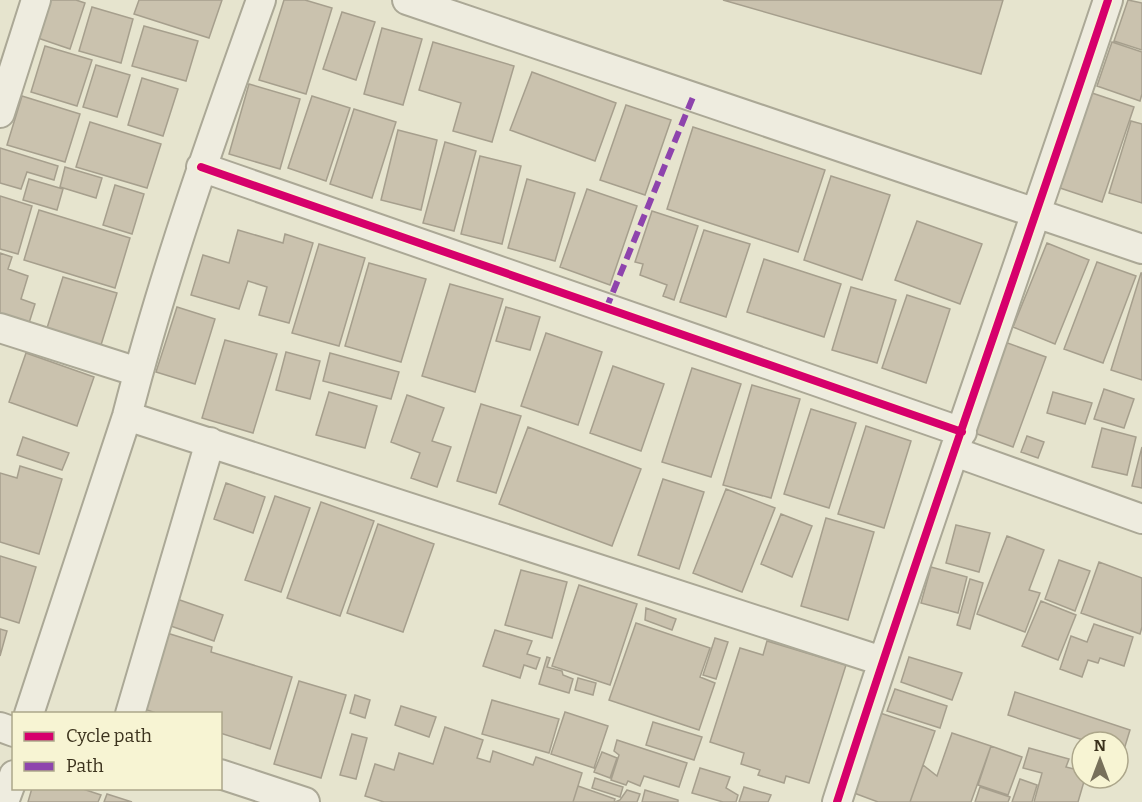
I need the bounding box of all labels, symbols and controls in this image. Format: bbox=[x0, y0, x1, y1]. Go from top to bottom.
legend bbox=[12, 712, 222, 790]
text: Cycle path bbox=[66, 725, 152, 747]
north arrow bbox=[1070, 730, 1130, 790]
text: N bbox=[1094, 736, 1106, 755]
text: Path bbox=[66, 755, 104, 777]

